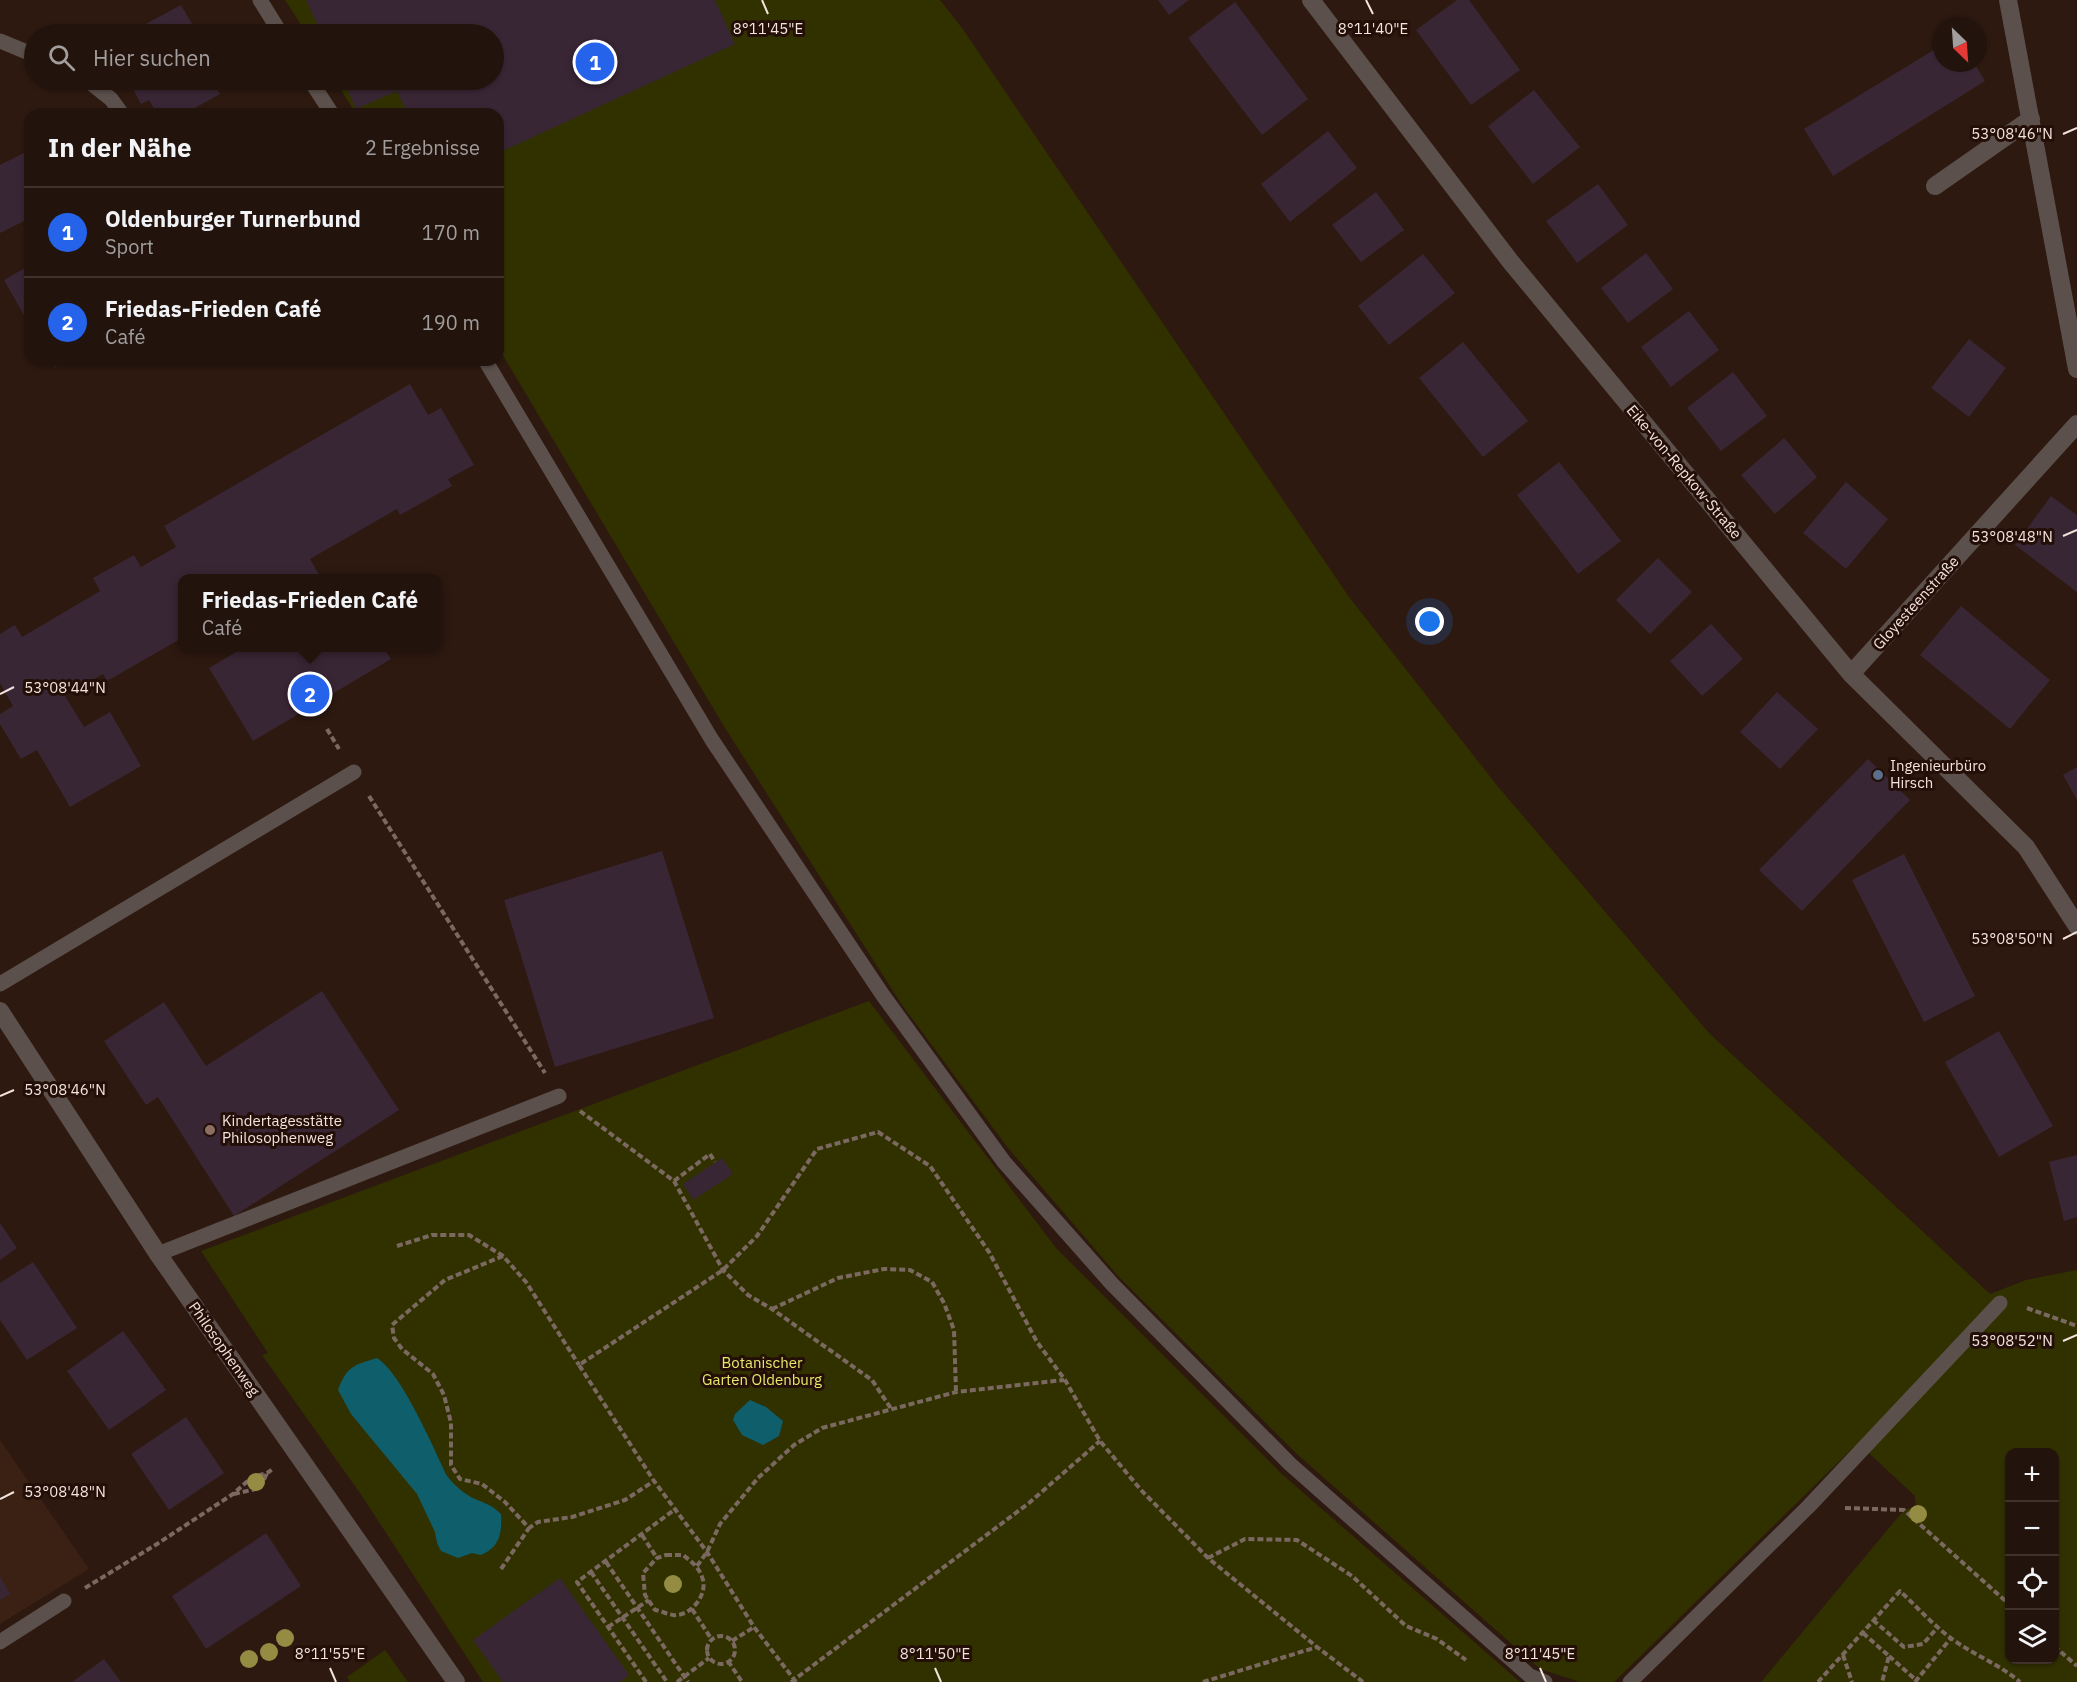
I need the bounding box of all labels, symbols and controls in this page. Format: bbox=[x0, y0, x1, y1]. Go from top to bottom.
north arrow bbox=[1933, 18, 1987, 72]
text: 8°11'45"E bbox=[733, 19, 803, 38]
text: 8°11'40"E bbox=[1338, 19, 1408, 38]
search box bbox=[24, 24, 504, 90]
pin: 1 bbox=[576, 40, 614, 84]
icon: search bbox=[45, 41, 78, 74]
text: Hier suchen bbox=[93, 43, 211, 72]
text: 53°08'46"N bbox=[1971, 124, 2053, 143]
text: In der Nähe bbox=[48, 130, 192, 164]
text: 2 Ergebnisse bbox=[365, 134, 480, 161]
text: Oldenburger Turnerbund bbox=[105, 204, 361, 233]
text: 1 bbox=[62, 219, 74, 246]
text: 170 m bbox=[422, 219, 480, 246]
text: Sport bbox=[105, 233, 154, 260]
text: Friedas-Frieden Café bbox=[105, 294, 321, 323]
text: 2 bbox=[62, 309, 74, 336]
text: 190 m bbox=[422, 309, 480, 336]
text: Café bbox=[105, 323, 145, 350]
street label: Eike-von-Repkow-Straße bbox=[1623, 401, 1746, 543]
text: 53°08'48"N bbox=[1971, 527, 2053, 546]
street label: Gloyesteenstraße bbox=[1869, 552, 1963, 653]
popup bbox=[178, 574, 442, 652]
text: Friedas-Frieden Café bbox=[202, 585, 418, 614]
your location bbox=[1415, 607, 1444, 636]
text: Café bbox=[202, 614, 242, 641]
pin: 2 bbox=[290, 672, 330, 716]
text: 53°08'44"N bbox=[24, 678, 106, 697]
place label: Ingenieurbüro Hirsch bbox=[1890, 756, 1986, 792]
marker: Ingenieurbüro Hirsch bbox=[1871, 768, 1885, 782]
text: 53°08'50"N bbox=[1971, 929, 2053, 948]
text: 53°08'46"N bbox=[24, 1080, 106, 1099]
place label: Kindertagesstätte Philosophenweg bbox=[222, 1111, 342, 1147]
marker: Kindertagesstätte Philosophenweg bbox=[203, 1123, 217, 1137]
street label: Philosophenweg bbox=[185, 1298, 264, 1400]
text: 53°08'52"N bbox=[1971, 1331, 2053, 1350]
park label: Botanischer Garten Oldenburg bbox=[702, 1353, 822, 1389]
map controls bbox=[2005, 1448, 2059, 1664]
button: + bbox=[2005, 1448, 2059, 1502]
text: 53°08'48"N bbox=[24, 1482, 106, 1501]
button: − bbox=[2005, 1502, 2059, 1556]
button: locate bbox=[2005, 1556, 2059, 1610]
button: layers bbox=[2005, 1610, 2059, 1664]
text: 8°11'55"E bbox=[295, 1644, 365, 1663]
text: 8°11'50"E bbox=[900, 1644, 970, 1663]
text: 8°11'45"E bbox=[1505, 1644, 1575, 1663]

